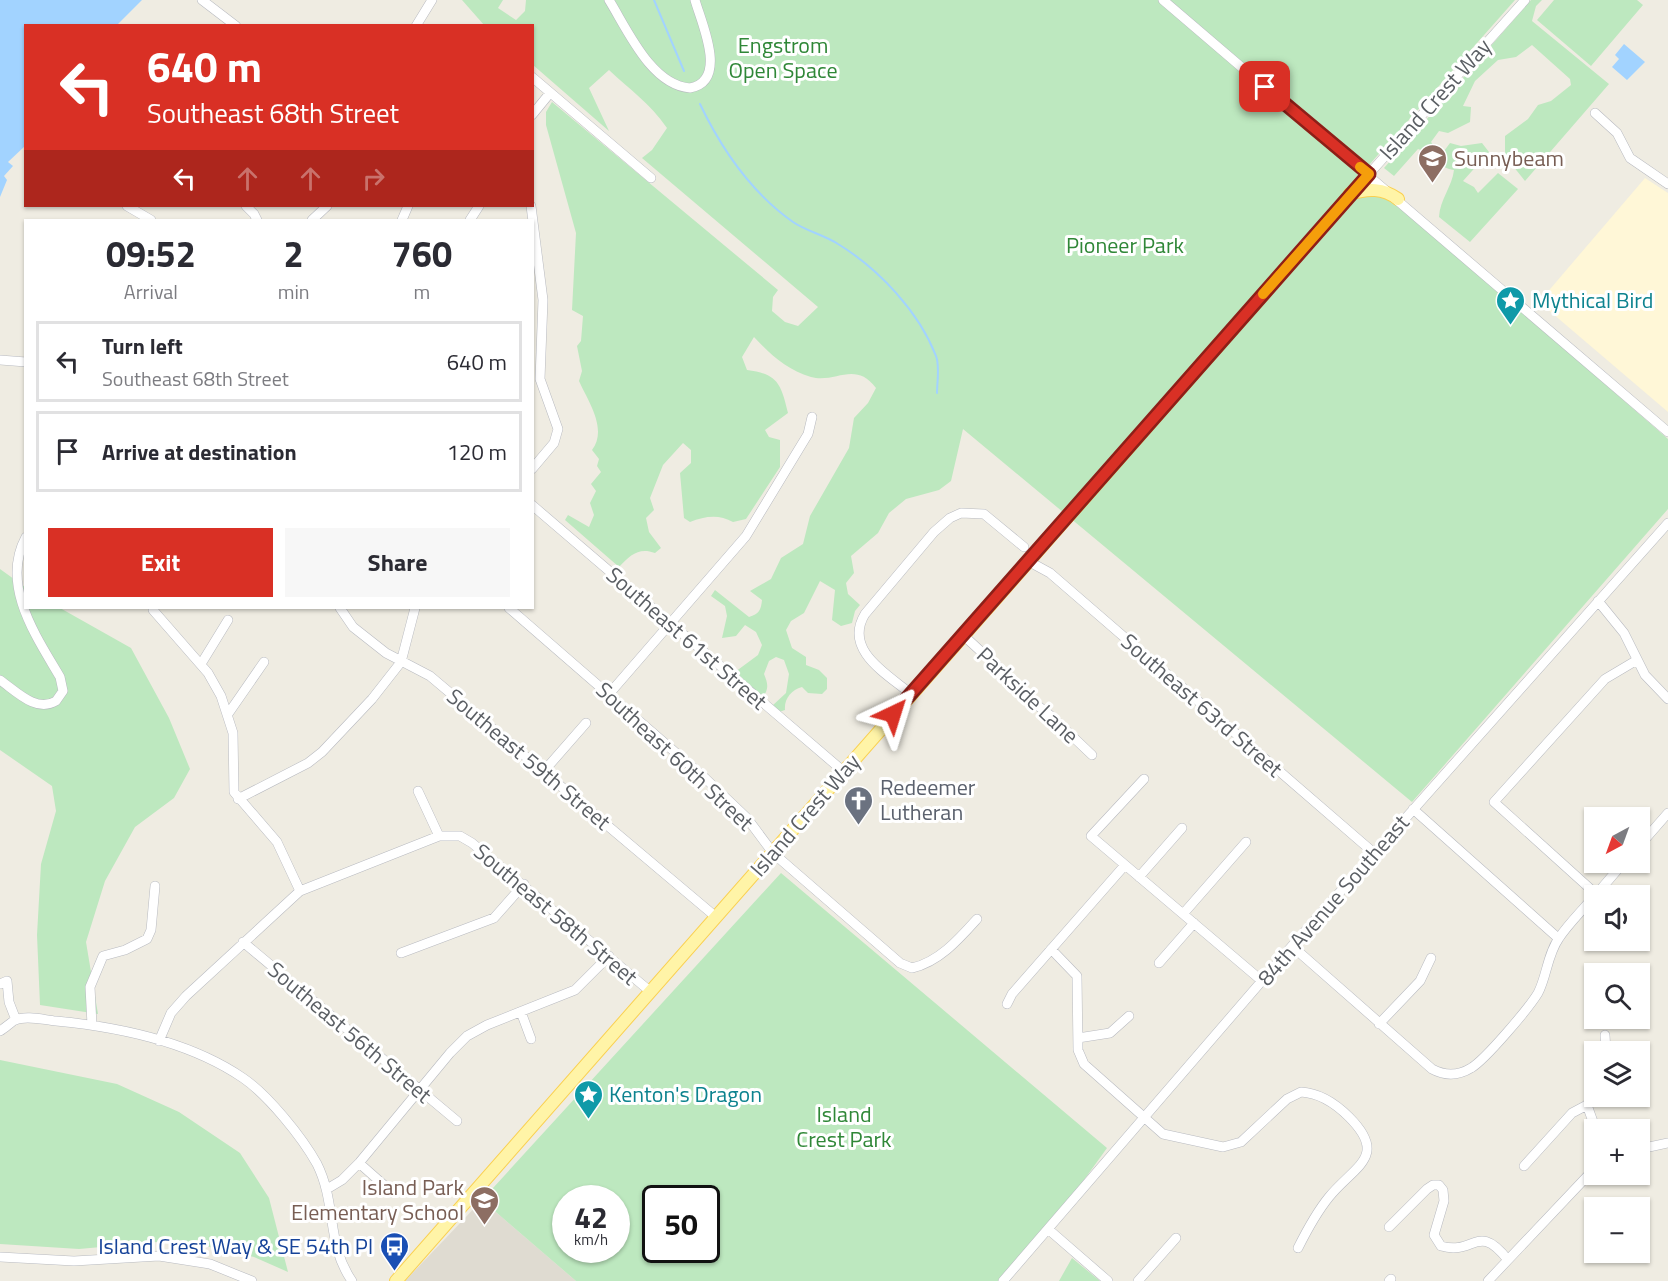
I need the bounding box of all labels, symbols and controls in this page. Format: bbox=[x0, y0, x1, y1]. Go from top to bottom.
park label: Engstrom Open Space bbox=[729, 28, 838, 87]
street label: Island Crest Way bbox=[1371, 30, 1499, 168]
text: 640 m bbox=[147, 34, 262, 98]
icon: left bbox=[48, 48, 126, 126]
pin bbox=[1239, 61, 1290, 112]
icon: arrive bbox=[1248, 70, 1281, 103]
text: Southeast 68th Street bbox=[147, 92, 399, 133]
place label: Sunnybeam bbox=[1454, 141, 1564, 175]
school or university icon: Sunnybeam bbox=[1417, 142, 1449, 184]
icon: left bbox=[168, 162, 201, 195]
icon: ahead bbox=[231, 162, 264, 195]
icon: ahead bbox=[294, 162, 327, 195]
icon: right bbox=[357, 162, 390, 195]
text: 09:52 bbox=[106, 226, 196, 281]
text: 2 bbox=[284, 226, 304, 281]
text: 760 bbox=[392, 226, 452, 281]
park label: Pioneer Park bbox=[1066, 228, 1184, 262]
text: Arrival bbox=[124, 276, 178, 307]
text: min bbox=[278, 276, 310, 307]
text: m bbox=[413, 276, 430, 307]
place label: Mythical Bird bbox=[1532, 283, 1653, 317]
place icon: Mythical Bird bbox=[1495, 284, 1527, 326]
text: Turn left bbox=[102, 329, 183, 363]
icon: left bbox=[51, 345, 84, 378]
text: 640 m bbox=[447, 345, 507, 379]
text: Southeast 68th Street bbox=[102, 363, 289, 394]
icon: arrive bbox=[51, 435, 84, 468]
text: Arrive at destination bbox=[102, 435, 297, 469]
text: 120 m bbox=[447, 435, 507, 469]
button: Exit bbox=[48, 528, 273, 597]
button: Share bbox=[285, 528, 510, 597]
street label: Southeast 61st Street bbox=[599, 558, 775, 718]
street label: Southeast 63rd Street bbox=[1114, 625, 1291, 785]
street label: Parkside Lane bbox=[969, 638, 1087, 752]
street label: Southeast 60th Street bbox=[588, 674, 762, 839]
street label: Southeast 59th Street bbox=[439, 680, 619, 838]
position arrow bbox=[861, 682, 925, 746]
street label: Island Crest Way bbox=[742, 745, 869, 884]
place label: Redeemer Lutheran bbox=[880, 770, 976, 829]
church icon: Redeemer Lutheran bbox=[843, 784, 875, 826]
street label: 84th Avenue Southeast bbox=[1249, 807, 1417, 993]
north arrow bbox=[1584, 807, 1650, 873]
map controls bbox=[1584, 807, 1650, 1263]
street label: Southeast 58th Street bbox=[466, 835, 646, 993]
button: sound bbox=[1584, 885, 1650, 951]
street label: Southeast 56th Street bbox=[260, 953, 440, 1111]
button: search bbox=[1584, 963, 1650, 1029]
button: layers bbox=[1584, 1041, 1650, 1107]
place label: Kenton's Dragon bbox=[609, 1077, 762, 1111]
place icon: Kenton's Dragon bbox=[572, 1078, 604, 1120]
park label: Island Crest Park bbox=[796, 1097, 892, 1156]
button: + bbox=[1584, 1119, 1650, 1185]
place label: Island Park Elementary School bbox=[291, 1170, 464, 1229]
school or university icon: Island Park Elementary School bbox=[469, 1184, 501, 1226]
speed limit sign: 50 bbox=[642, 1185, 720, 1263]
text: 42 bbox=[574, 1194, 608, 1240]
button: − bbox=[1584, 1197, 1650, 1263]
text: km/h bbox=[574, 1228, 608, 1251]
place label: Island Crest Way & SE 54th Pl bbox=[98, 1229, 373, 1263]
bus stop icon: Island Crest Way & SE 54th Pl bbox=[378, 1230, 410, 1272]

